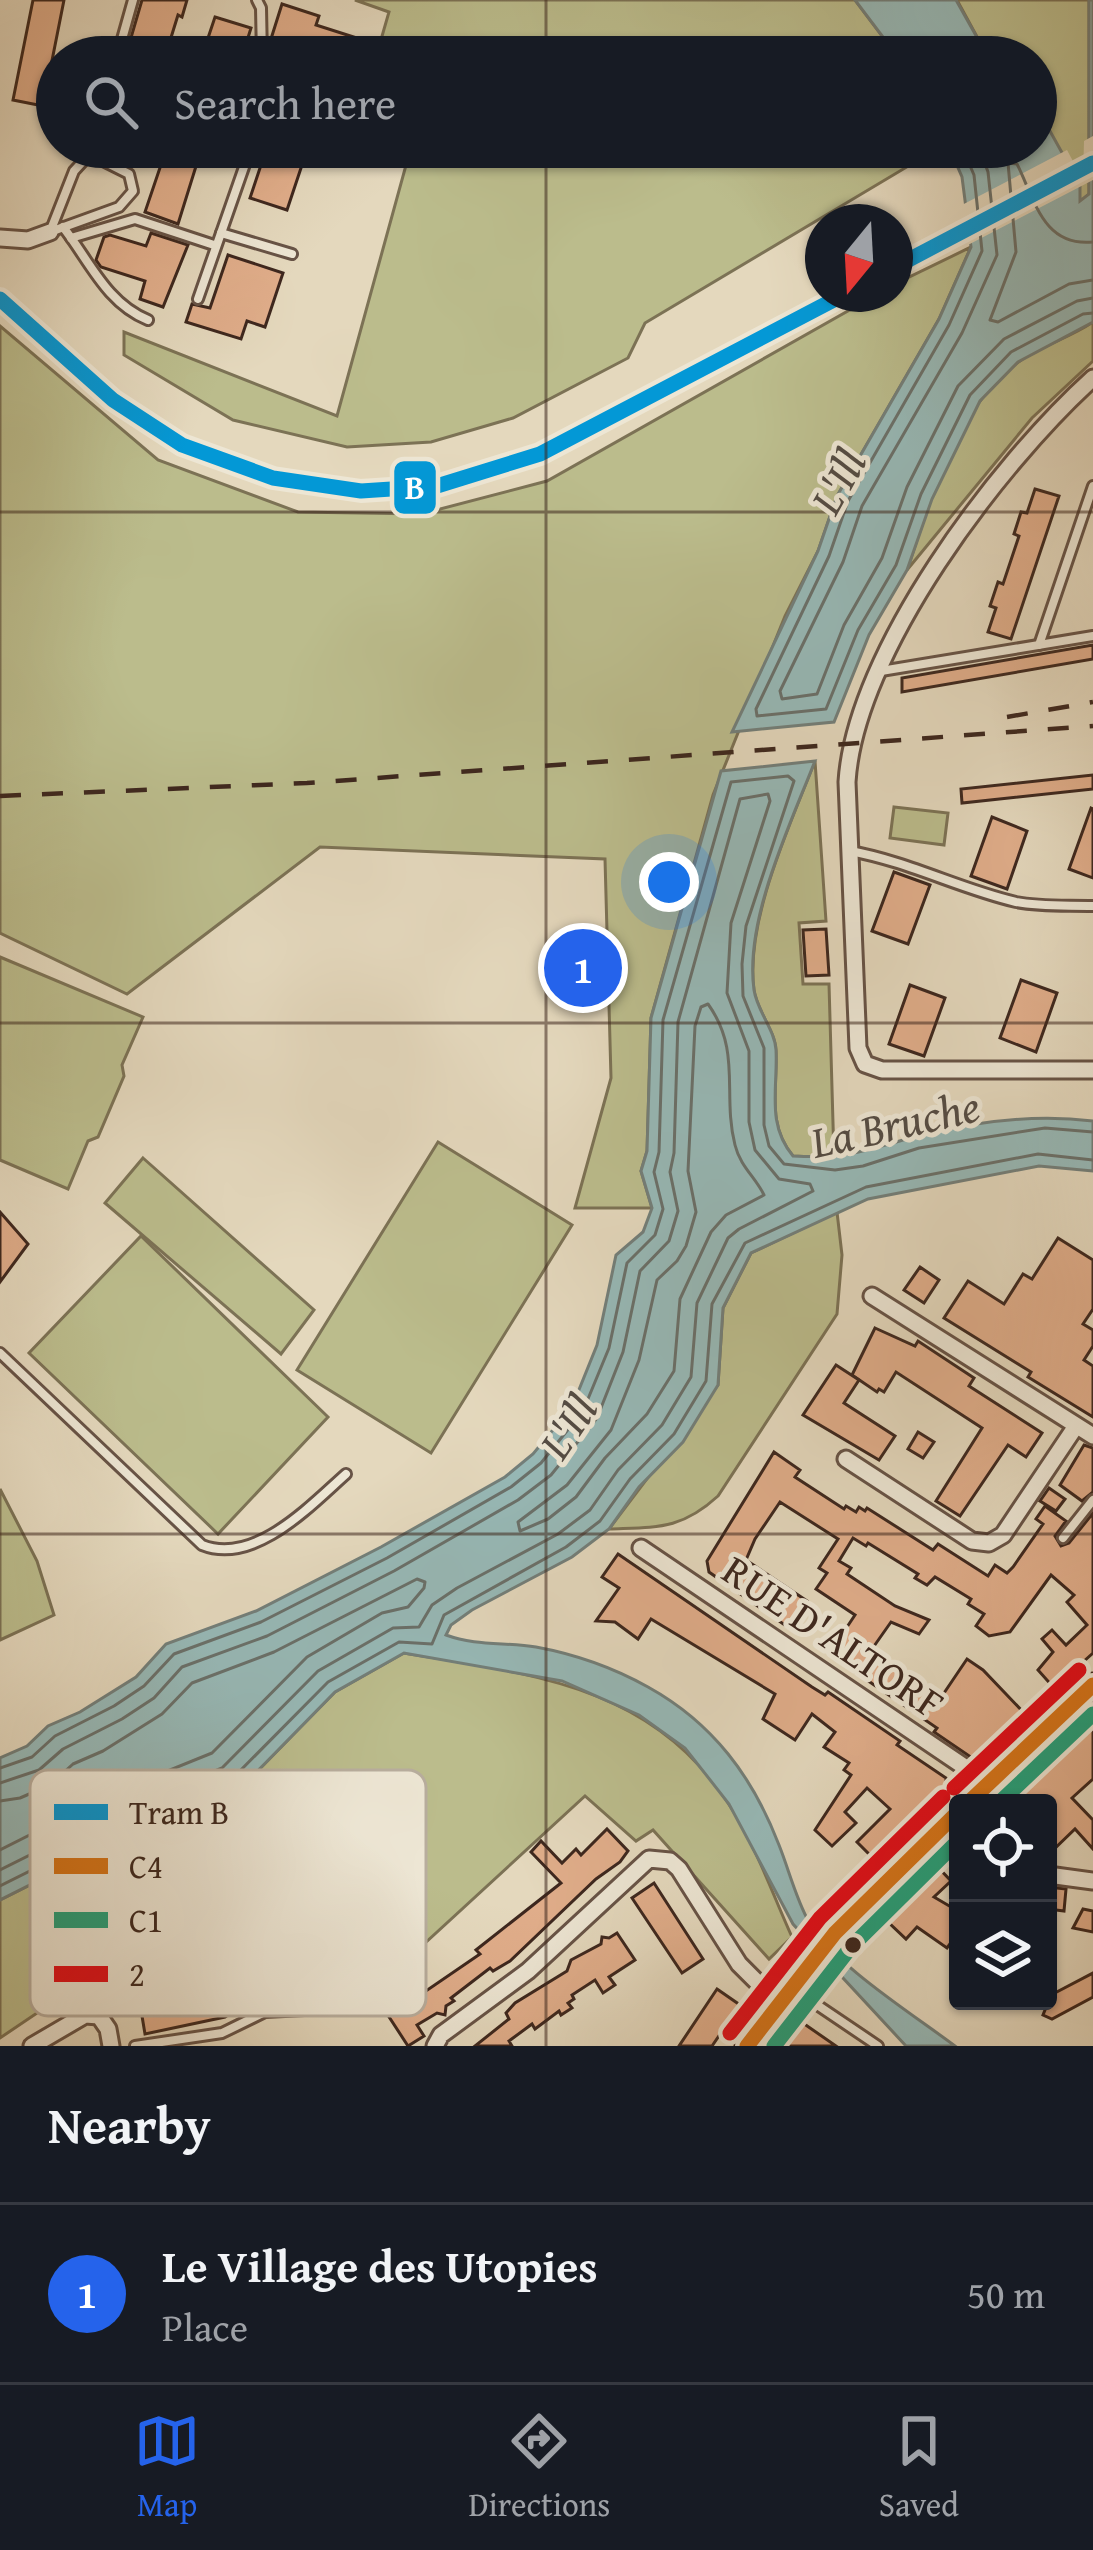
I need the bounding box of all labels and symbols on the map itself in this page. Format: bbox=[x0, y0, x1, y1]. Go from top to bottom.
north arrow bbox=[805, 204, 913, 312]
water label: L'Ill bbox=[792, 437, 881, 526]
line badge: B bbox=[392, 459, 438, 516]
text: B bbox=[405, 463, 425, 511]
your location bbox=[639, 852, 699, 912]
pin: 1 bbox=[544, 923, 622, 1013]
water label: La Bruche bbox=[803, 1072, 986, 1174]
water label: L'Ill bbox=[521, 1381, 612, 1472]
street label: RUE D'ALTORF bbox=[711, 1539, 957, 1733]
legend bbox=[30, 1770, 426, 2016]
text: Tram B bbox=[129, 1788, 229, 1836]
text: C4 bbox=[129, 1842, 163, 1890]
text: C1 bbox=[129, 1896, 163, 1944]
unlabelled marker bbox=[842, 1934, 864, 1956]
text: 2 bbox=[129, 1950, 145, 1998]

